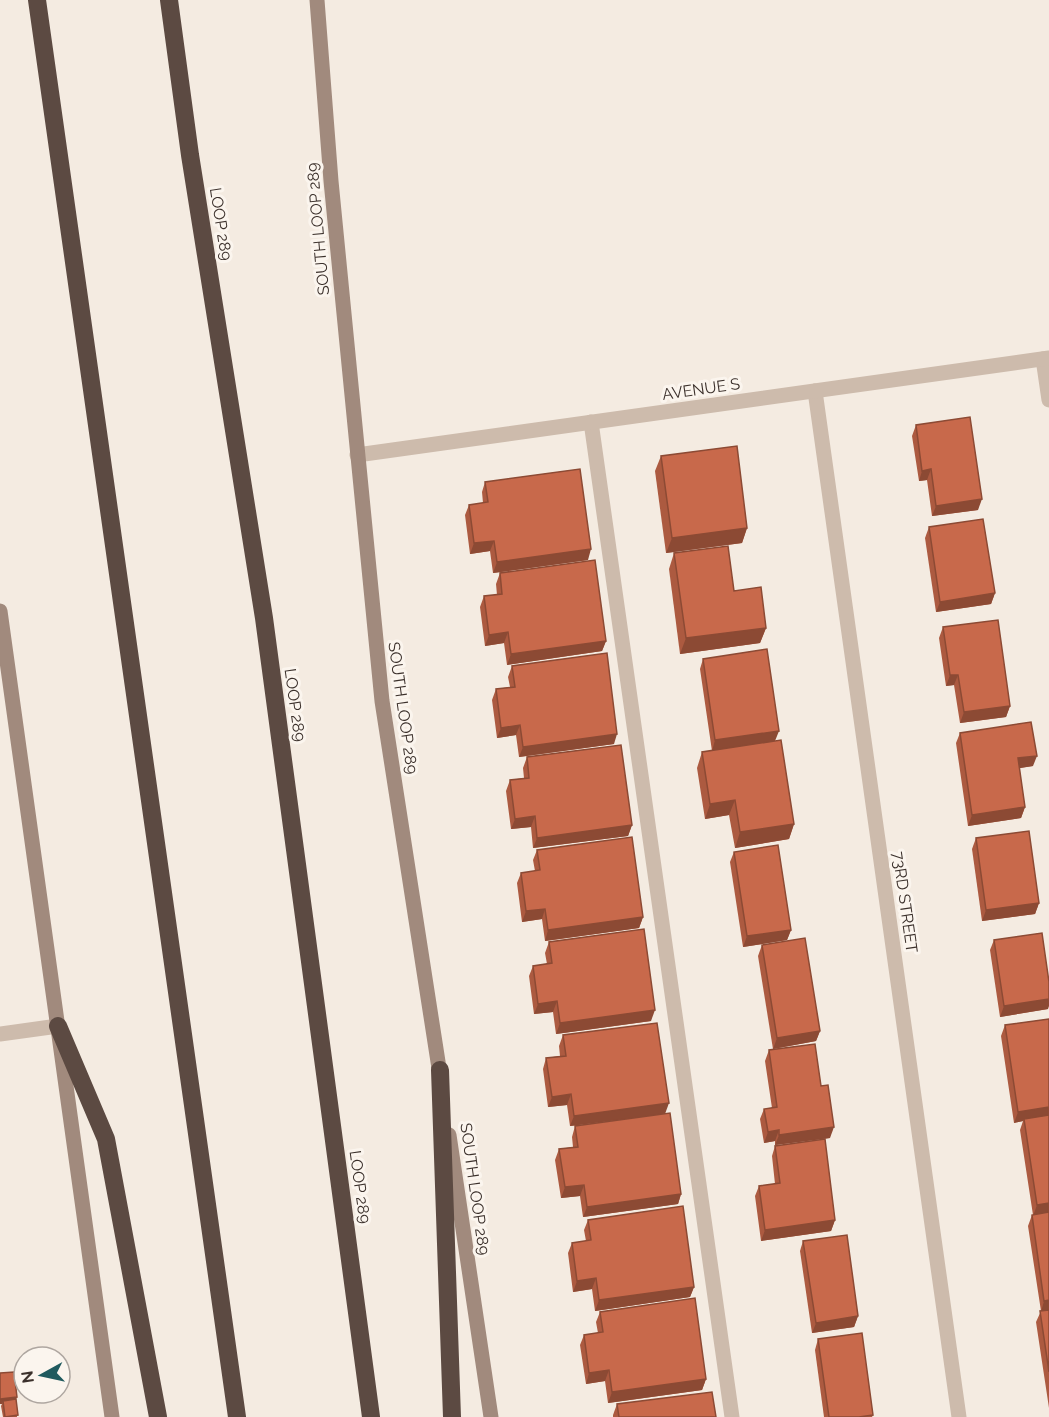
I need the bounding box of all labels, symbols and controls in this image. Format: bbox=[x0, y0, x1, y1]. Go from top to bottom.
street label: SOUTH LOOP 289 bbox=[303, 162, 333, 296]
street label: LOOP 289 bbox=[206, 186, 236, 262]
street label: AVENUE S bbox=[661, 374, 741, 404]
street label: SOUTH LOOP 289 bbox=[384, 641, 422, 775]
street label: LOOP 289 bbox=[280, 667, 310, 743]
street label: 73RD STREET bbox=[888, 850, 922, 954]
street label: SOUTH LOOP 289 bbox=[456, 1122, 494, 1256]
street label: LOOP 289 bbox=[345, 1149, 375, 1225]
north arrow bbox=[12, 1345, 72, 1405]
text: N bbox=[17, 1370, 38, 1384]

